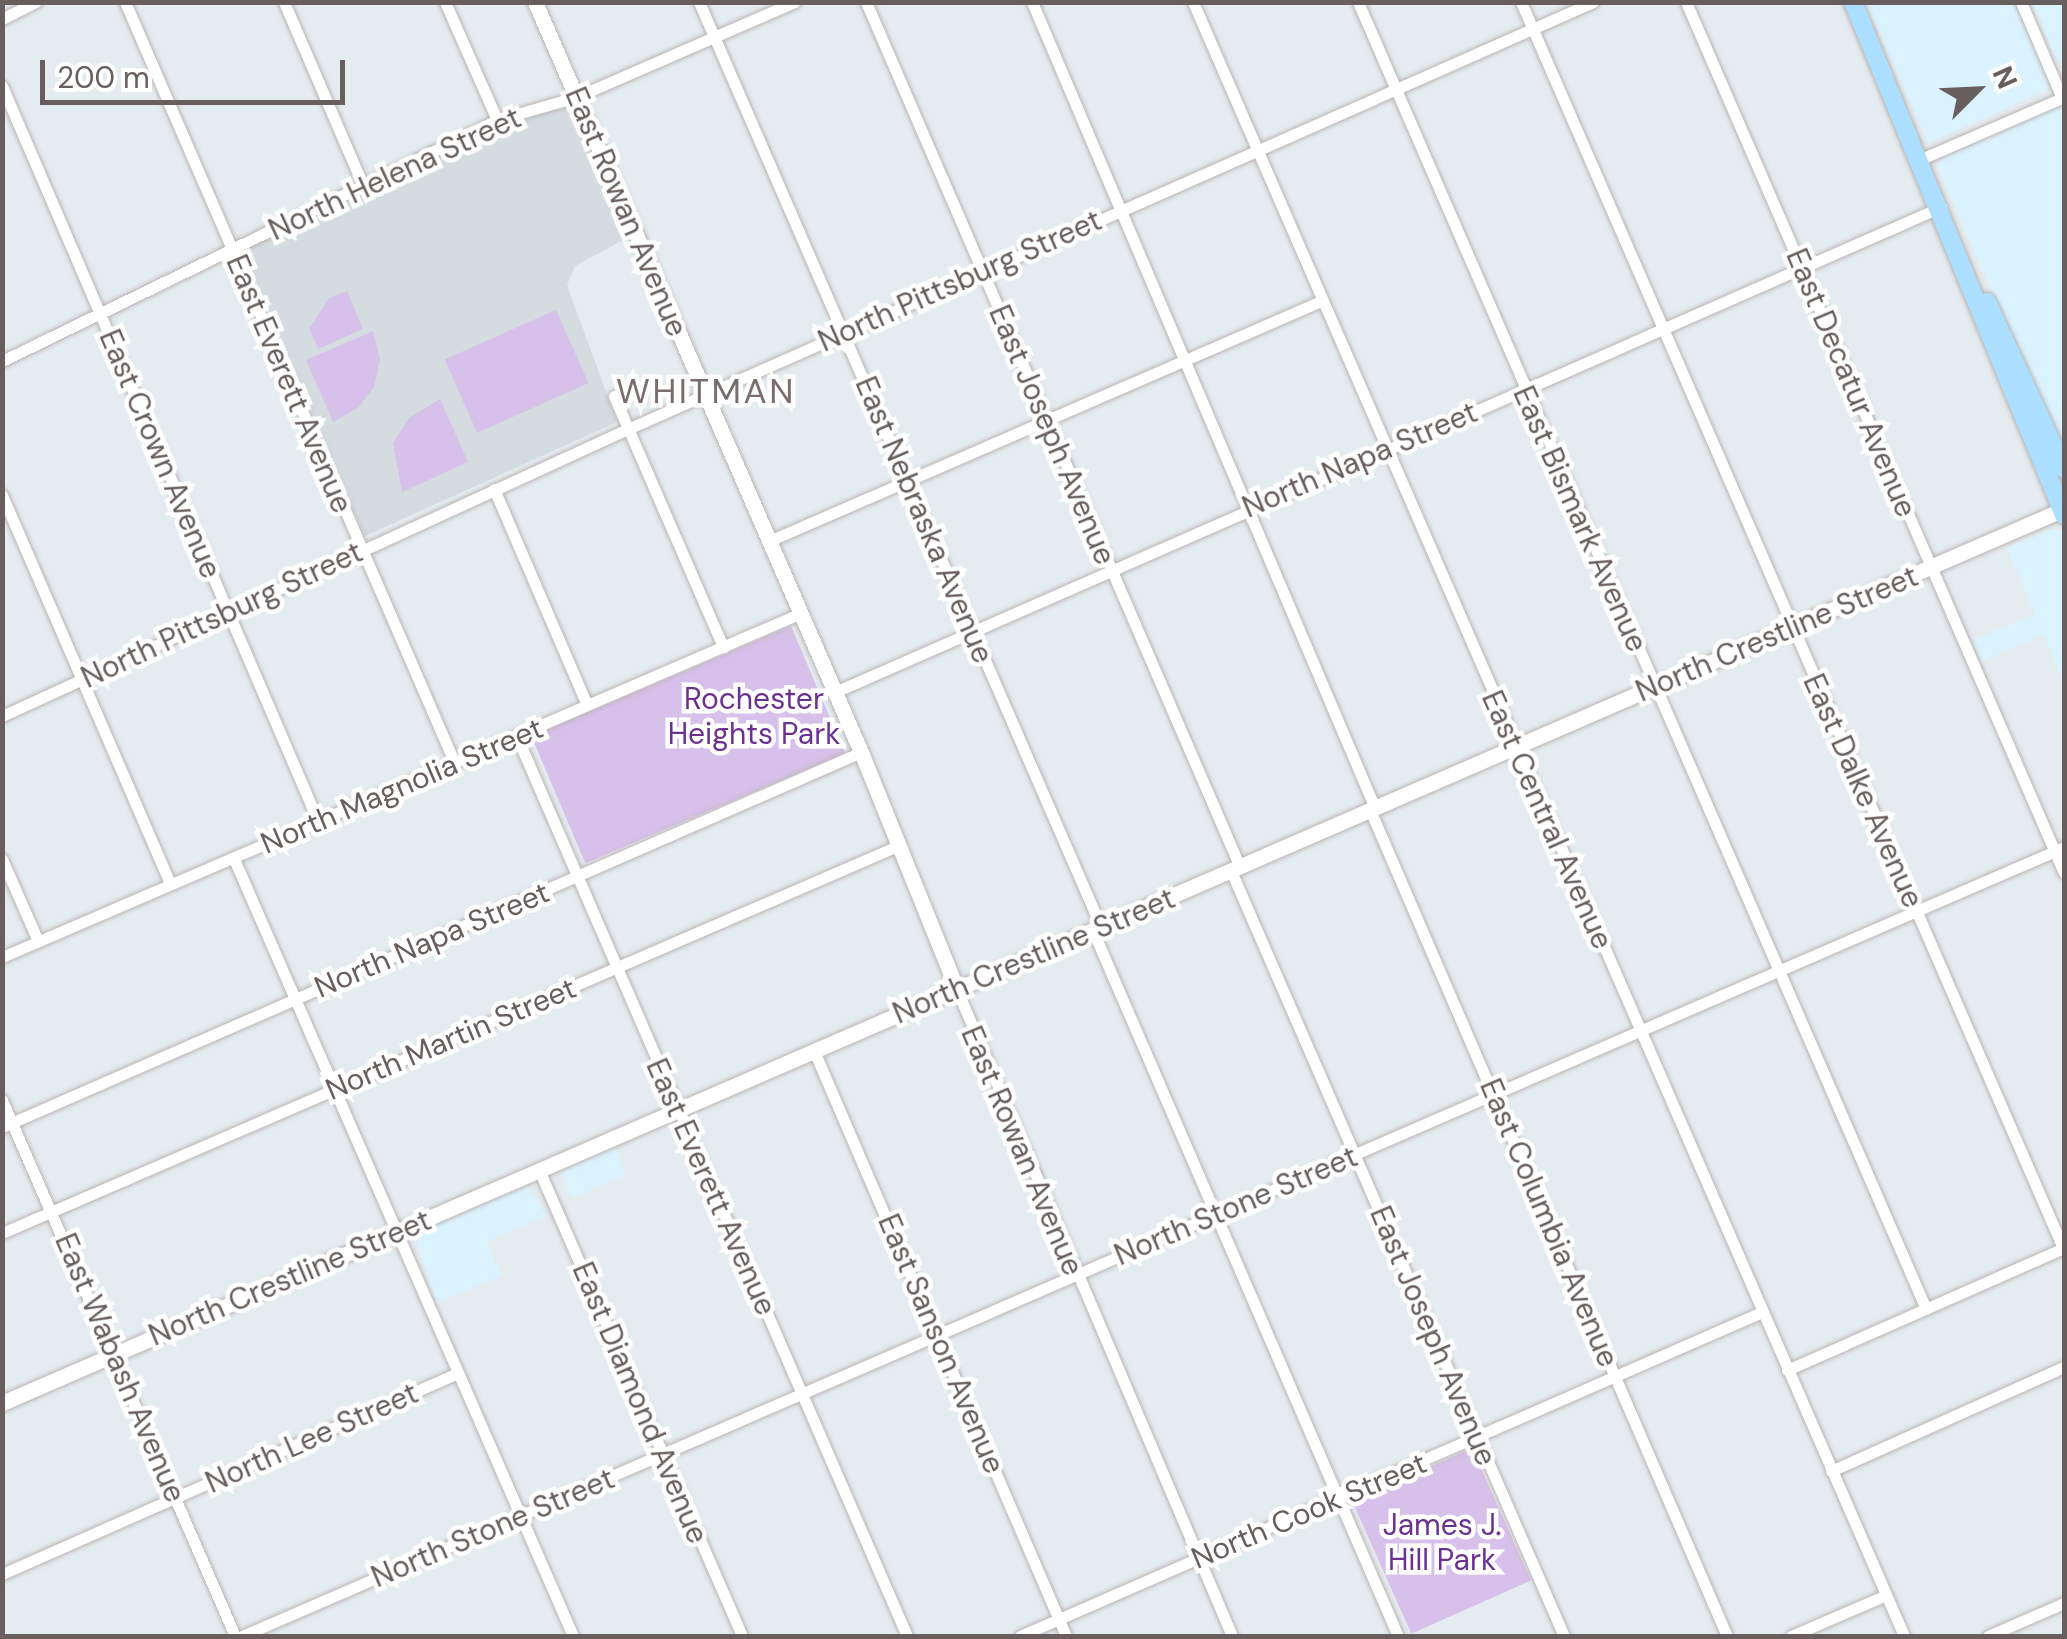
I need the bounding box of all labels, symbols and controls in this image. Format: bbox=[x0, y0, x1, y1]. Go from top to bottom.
scale bar bbox=[45, 40, 350, 102]
north arrow bbox=[1927, 40, 2027, 140]
text: 200 m bbox=[57, 58, 150, 97]
text: N bbox=[1984, 61, 2026, 94]
street label: East Rowan Avenue bbox=[557, 82, 695, 342]
street label: North Helena Street bbox=[263, 100, 527, 248]
street label: North Pittsburg Street bbox=[813, 202, 1107, 360]
street label: East Decatur Avenue bbox=[1778, 243, 1924, 523]
street label: East Everett Avenue bbox=[218, 249, 360, 519]
street label: East Joseph Avenue bbox=[981, 300, 1123, 570]
street label: East Crown Avenue bbox=[91, 324, 229, 584]
district label: WHITMAN bbox=[616, 370, 796, 412]
street label: East Nebraska Avenue bbox=[847, 371, 1001, 669]
street label: East Bismark Avenue bbox=[1505, 381, 1655, 657]
street label: North Napa Street bbox=[1237, 394, 1483, 526]
street label: North Pittsburg Street bbox=[76, 534, 368, 696]
street label: North Crestline Street bbox=[1631, 558, 1923, 710]
street label: East Dalke Avenue bbox=[1795, 669, 1931, 913]
park label: Rochester Heights Park bbox=[668, 681, 840, 752]
street label: East Central Avenue bbox=[1474, 685, 1620, 955]
street label: North Magnolia Street bbox=[255, 710, 549, 862]
street label: North Napa Street bbox=[309, 874, 555, 1006]
street label: North Crestline Street bbox=[888, 880, 1180, 1032]
street label: North Martin Street bbox=[320, 970, 582, 1108]
street label: East Rowan Avenue bbox=[953, 1021, 1091, 1281]
street label: East Everett Avenue bbox=[638, 1053, 784, 1321]
street label: East Columbia Avenue bbox=[1472, 1074, 1626, 1372]
street label: North Stone Street bbox=[1109, 1139, 1363, 1273]
street label: East Joseph Avenue bbox=[1362, 1201, 1504, 1471]
street label: North Crestline Street bbox=[144, 1202, 436, 1354]
street label: East Sanson Avenue bbox=[870, 1209, 1012, 1479]
street label: East Wabash Avenue bbox=[47, 1228, 193, 1508]
street label: East Diamond Avenue bbox=[564, 1257, 716, 1549]
street label: North Lee Street bbox=[200, 1375, 424, 1501]
street label: North Cook Street bbox=[1186, 1445, 1432, 1577]
street label: North Stone Street bbox=[366, 1461, 620, 1595]
park label: James J. Hill Park bbox=[1383, 1507, 1501, 1578]

